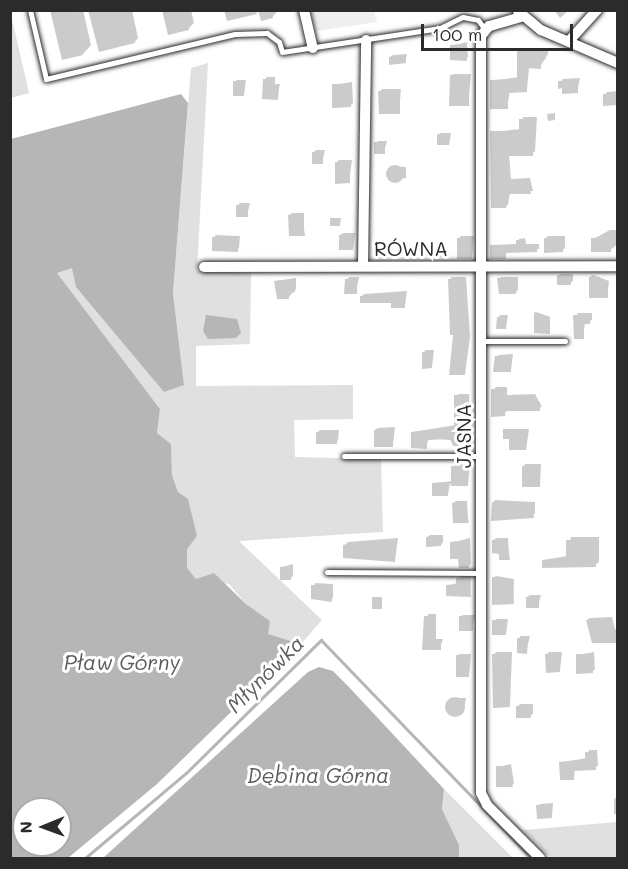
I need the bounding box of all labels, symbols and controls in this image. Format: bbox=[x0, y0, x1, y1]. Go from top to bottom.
scale bar bbox=[424, 12, 576, 50]
text: 100 m bbox=[432, 22, 482, 46]
street label: RÓWNA bbox=[374, 236, 448, 260]
street label: JASNA bbox=[451, 404, 475, 468]
water label: Młynówka bbox=[221, 630, 309, 718]
water label: Pław Górny bbox=[64, 649, 180, 675]
water label: Dębina Górna bbox=[247, 762, 389, 788]
north arrow bbox=[12, 797, 72, 857]
text: N bbox=[15, 821, 36, 834]

